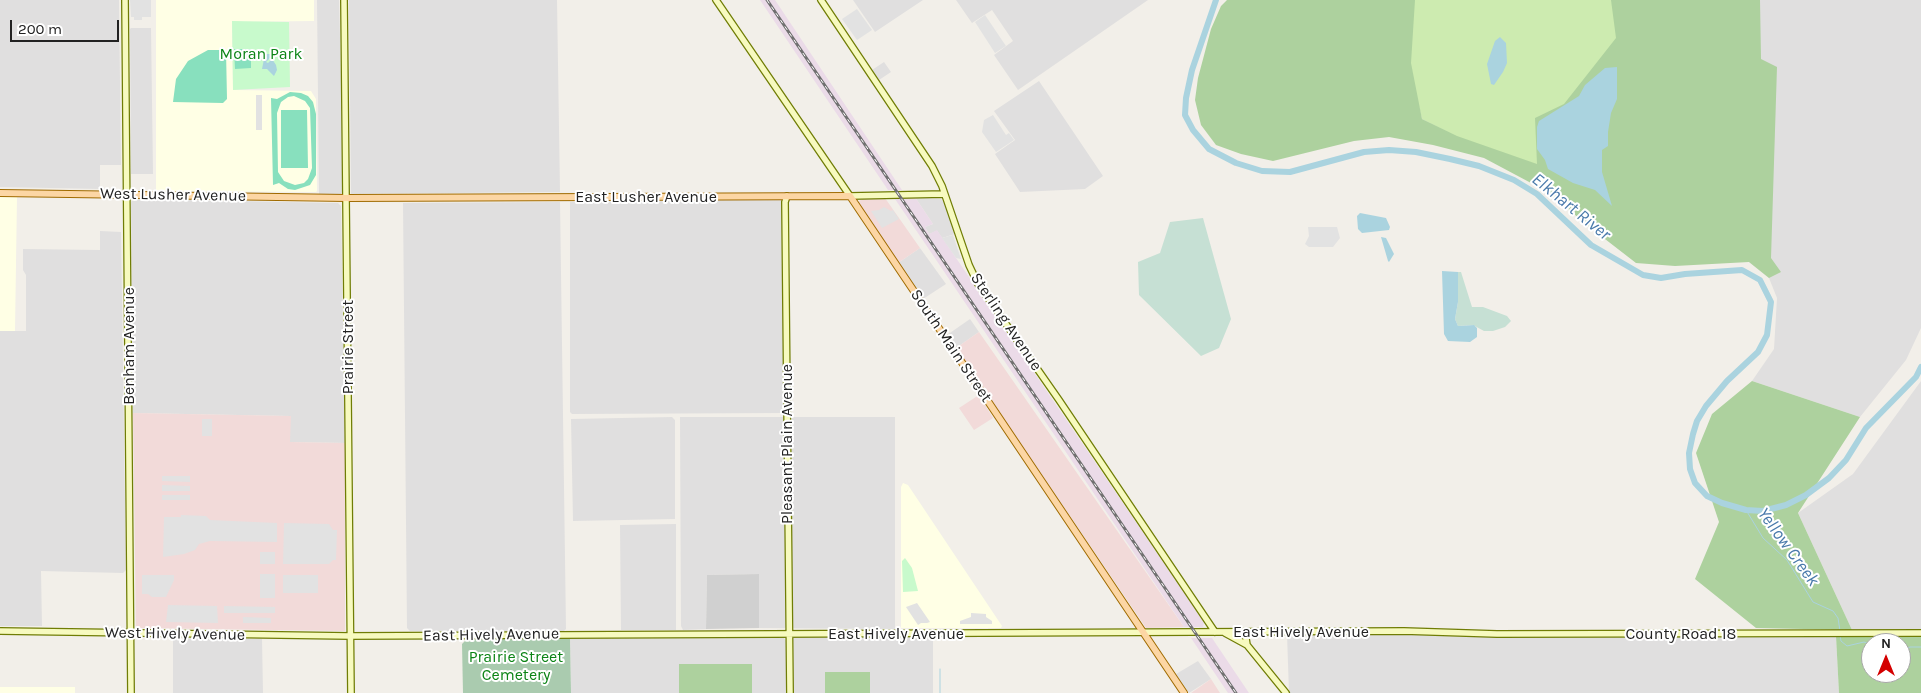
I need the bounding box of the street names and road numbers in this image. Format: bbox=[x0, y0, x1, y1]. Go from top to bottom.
street label: West Lusher Avenue bbox=[100, 184, 246, 206]
street label: East Lusher Avenue bbox=[575, 187, 717, 207]
street label: Sterling Avenue bbox=[966, 269, 1046, 375]
street label: South Main Street bbox=[906, 286, 996, 406]
street label: Benham Avenue bbox=[119, 287, 139, 405]
street label: Prairie Street bbox=[338, 300, 358, 394]
street label: Pleasant Plain Avenue bbox=[777, 364, 797, 524]
street label: East Hively Avenue bbox=[1233, 622, 1369, 642]
street label: West Hively Avenue bbox=[105, 623, 245, 645]
street label: East Hively Avenue bbox=[423, 624, 559, 646]
street label: East Hively Avenue bbox=[828, 624, 964, 644]
street label: County Road 18 bbox=[1626, 624, 1736, 644]

